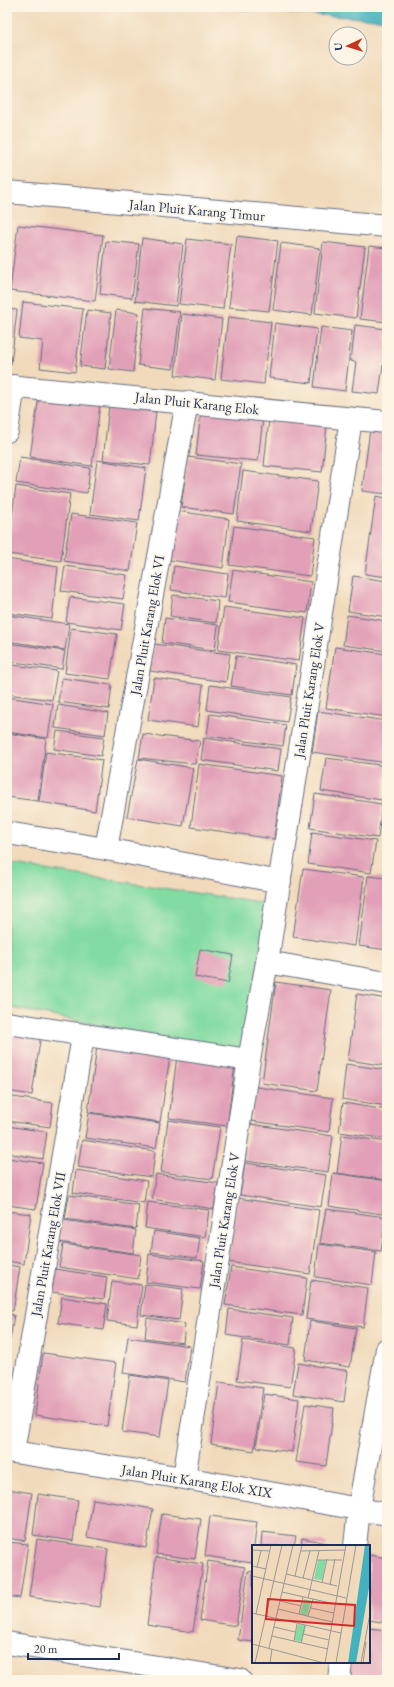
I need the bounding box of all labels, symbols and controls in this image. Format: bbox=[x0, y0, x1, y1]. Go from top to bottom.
north arrow bbox=[328, 26, 368, 66]
text: U bbox=[331, 41, 345, 51]
street label: Jalan Pluit Karang Timur bbox=[127, 195, 266, 225]
street label: Jalan Pluit Karang Elok bbox=[133, 387, 260, 419]
street label: Jalan Pluit Karang Elok VI bbox=[126, 553, 168, 697]
street label: Jalan Pluit Karang Elok V bbox=[289, 620, 329, 760]
street label: Jalan Pluit Karang Elok V bbox=[204, 1150, 244, 1290]
street label: Jalan Pluit Karang Elok VII bbox=[26, 1170, 70, 1319]
street label: Jalan Pluit Karang Elok XIX bbox=[119, 1460, 274, 1502]
inset map bbox=[252, 1545, 370, 1663]
scale bar bbox=[28, 1635, 119, 1661]
text: 20 m bbox=[34, 1641, 58, 1657]

